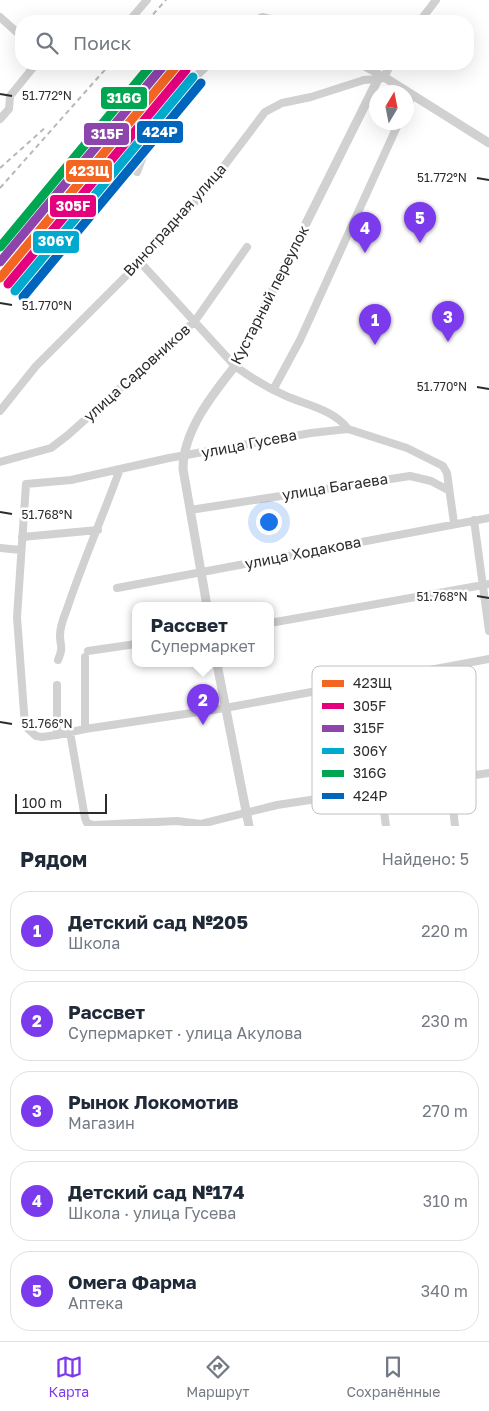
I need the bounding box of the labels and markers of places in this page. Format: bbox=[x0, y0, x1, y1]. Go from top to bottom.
pin: 5 bbox=[404, 202, 436, 243]
pin: 4 bbox=[349, 212, 381, 253]
pin: 3 bbox=[432, 301, 464, 342]
pin: 1 bbox=[359, 304, 391, 345]
pin: 2 bbox=[187, 684, 219, 725]

